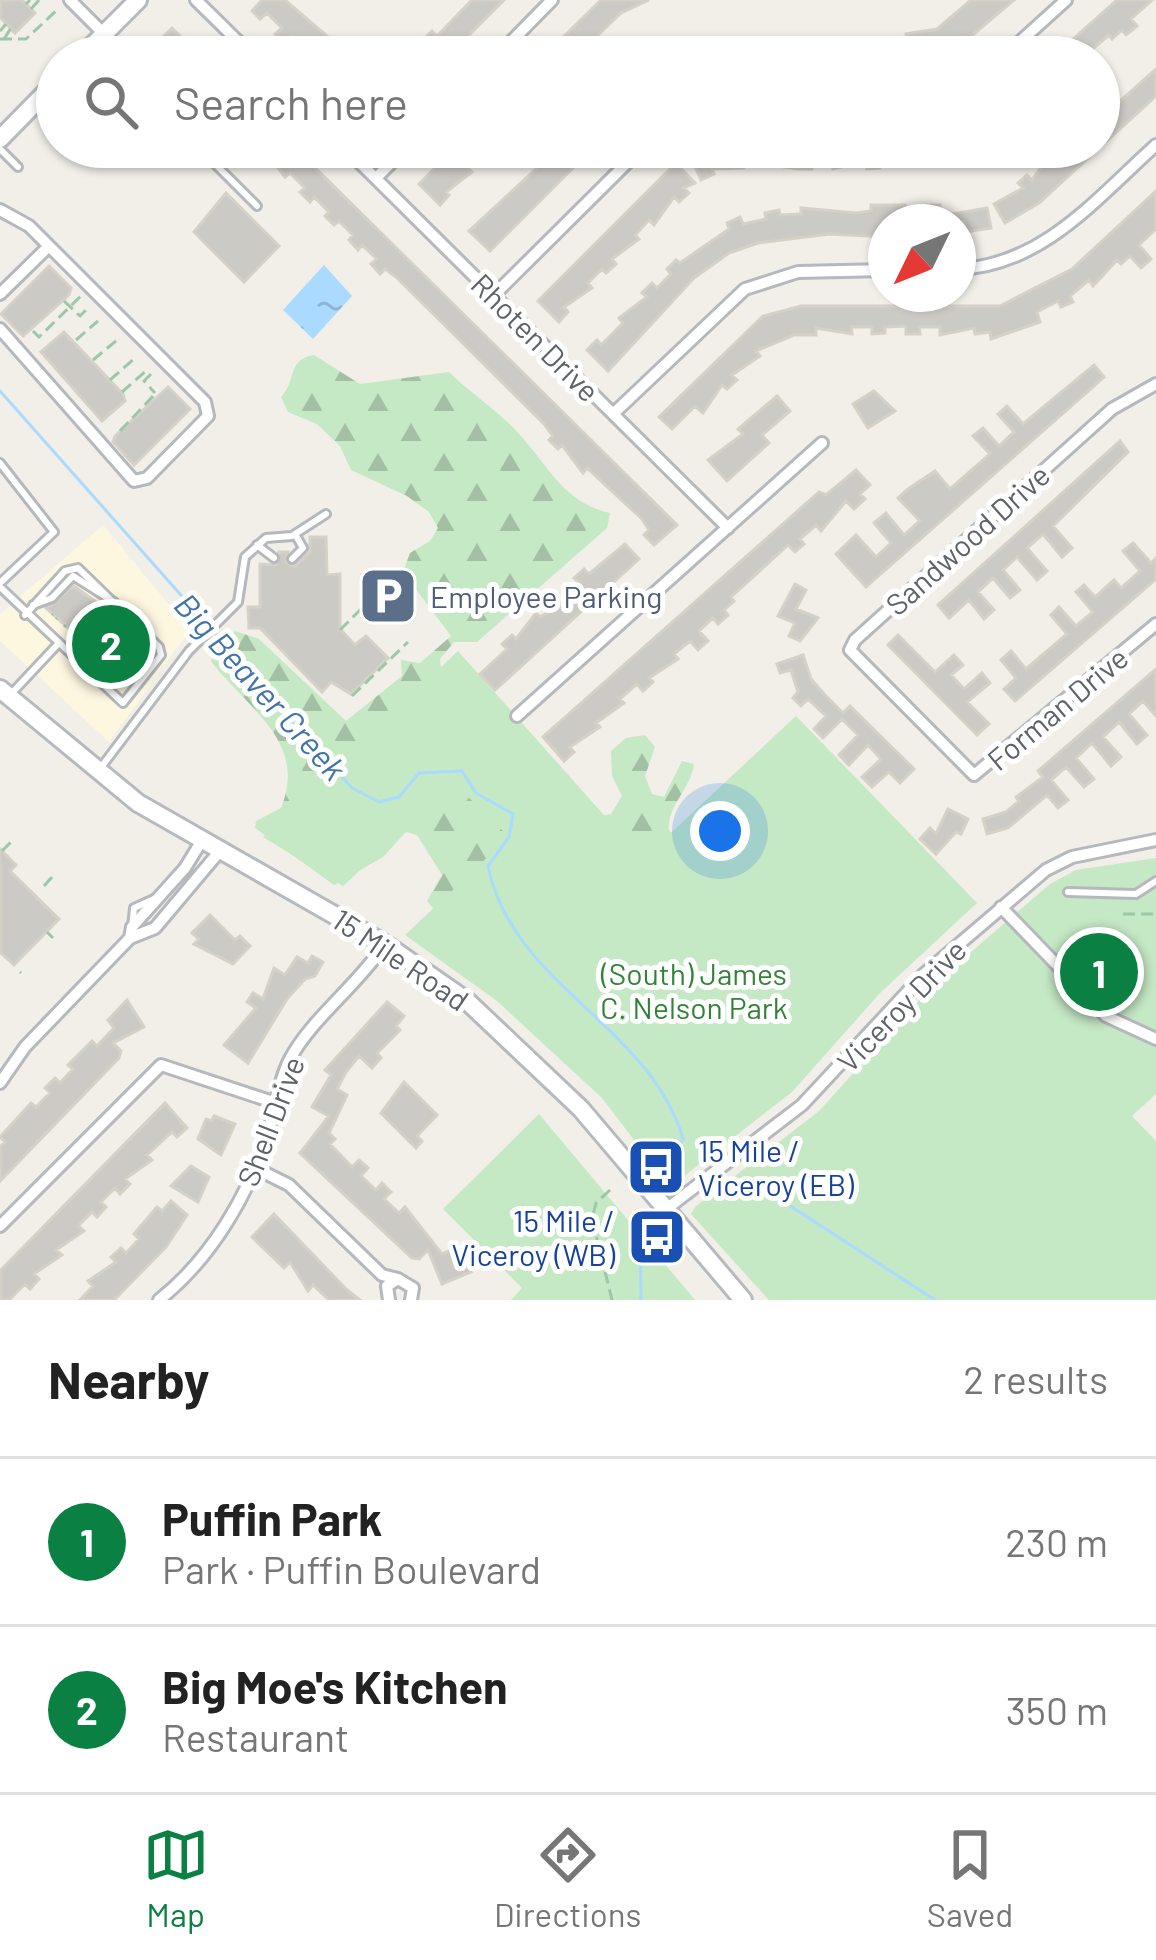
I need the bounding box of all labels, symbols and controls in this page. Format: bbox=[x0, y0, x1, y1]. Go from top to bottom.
search box bbox=[36, 36, 1120, 168]
icon: search bbox=[78, 69, 144, 135]
text: Search here bbox=[174, 75, 408, 129]
north arrow bbox=[868, 204, 976, 312]
street label: Rhoten Drive bbox=[465, 266, 607, 408]
street label: Sandwood Drive bbox=[878, 456, 1056, 622]
parking icon: Employee Parking bbox=[357, 565, 419, 627]
place label: Employee Parking bbox=[430, 578, 662, 614]
water label: Big Beaver Creek bbox=[167, 584, 355, 788]
pin: 2 bbox=[72, 599, 150, 689]
street label: Forman Drive bbox=[979, 639, 1135, 777]
your location bbox=[690, 801, 750, 861]
street label: 15 Mile Road bbox=[326, 900, 476, 1018]
pin: 1 bbox=[1060, 927, 1138, 1017]
street label: Viceroy Drive bbox=[829, 931, 973, 1079]
park label: (South) James C. Nelson Park bbox=[600, 955, 788, 1025]
street label: Shell Drive bbox=[229, 1051, 311, 1191]
place label: 15 Mile / Viceroy (EB) bbox=[698, 1132, 854, 1202]
bus stop icon: 15 Mile / Viceroy (EB) bbox=[625, 1136, 687, 1198]
place label: 15 Mile / Viceroy (WB) bbox=[451, 1202, 615, 1272]
bus stop icon: 15 Mile / Viceroy (WB) bbox=[626, 1206, 688, 1268]
text: Nearby bbox=[48, 1348, 209, 1409]
text: 2 results bbox=[963, 1355, 1108, 1402]
text: Puffin Park bbox=[162, 1491, 382, 1545]
text: 1 bbox=[80, 1518, 94, 1565]
text: 230 m bbox=[1005, 1518, 1108, 1565]
text: Park · Puffin Boulevard bbox=[162, 1545, 541, 1592]
text: Big Moe's Kitchen bbox=[162, 1659, 508, 1713]
text: 2 bbox=[76, 1686, 98, 1733]
text: 350 m bbox=[1006, 1686, 1108, 1733]
text: Restaurant bbox=[162, 1713, 349, 1760]
tab: Map bbox=[143, 1822, 209, 1934]
tab: Directions bbox=[494, 1822, 641, 1934]
tab: Saved bbox=[927, 1822, 1013, 1934]

